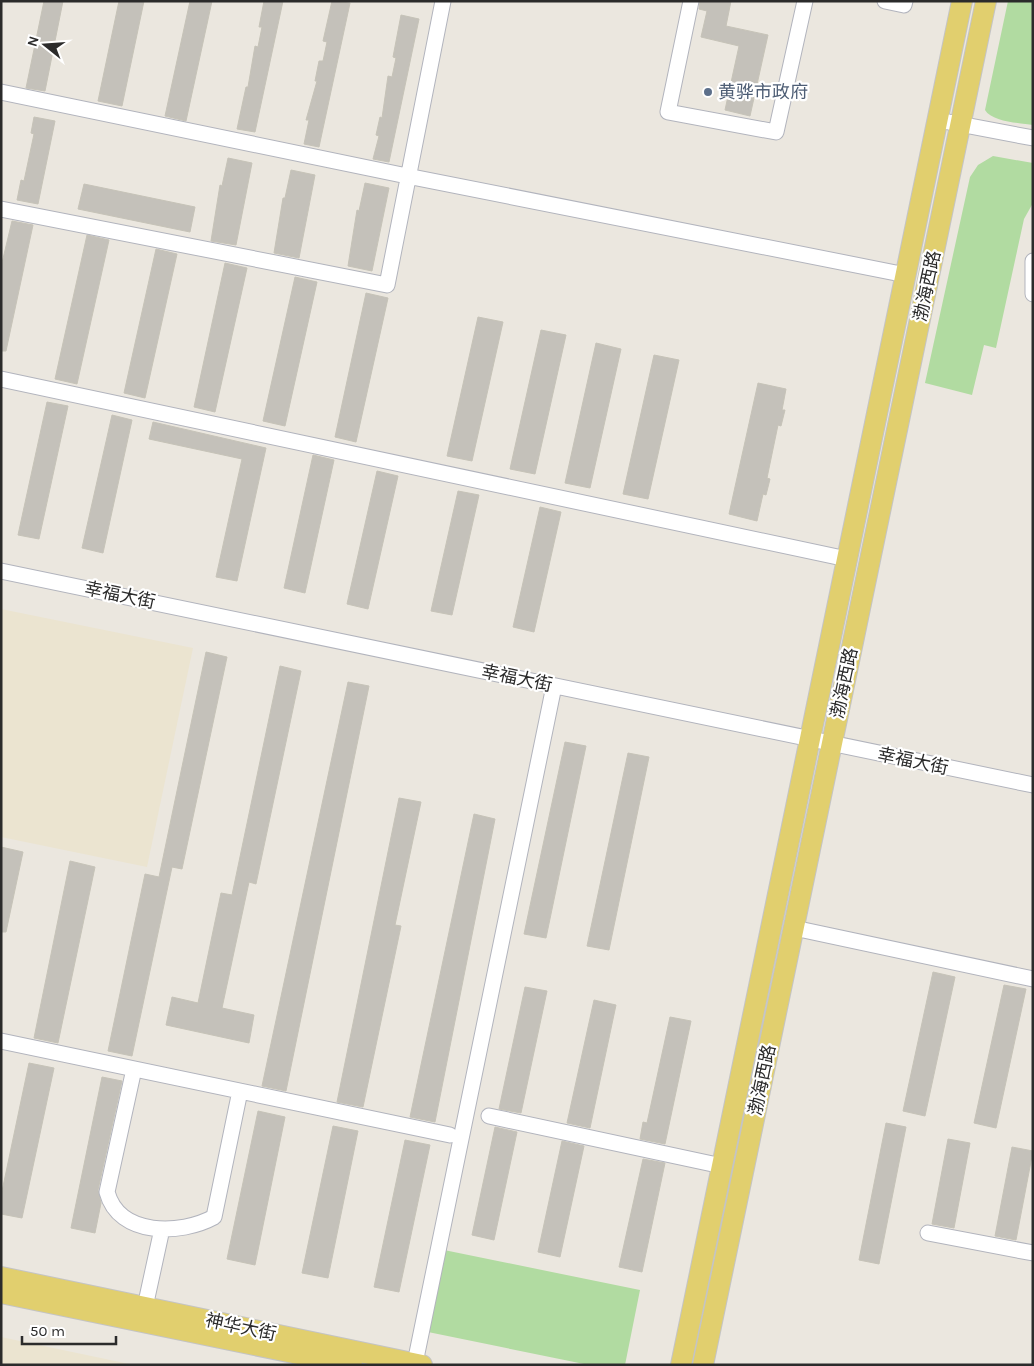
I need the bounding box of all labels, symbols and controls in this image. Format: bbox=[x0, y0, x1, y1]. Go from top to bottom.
north arrow bbox=[20, 20, 70, 70]
text: N bbox=[23, 34, 43, 49]
place label: 黄骅市政府 bbox=[718, 81, 808, 103]
marker: 黄骅市政府 bbox=[702, 86, 714, 98]
street label: 渤海西路 bbox=[909, 248, 945, 324]
street label: 幸福大街 bbox=[82, 577, 158, 613]
street label: 渤海西路 bbox=[826, 645, 862, 721]
street label: 幸福大街 bbox=[479, 660, 555, 696]
street label: 幸福大街 bbox=[875, 743, 951, 779]
street label: 渤海西路 bbox=[744, 1042, 780, 1118]
street label: 神华大街 bbox=[203, 1309, 279, 1345]
scale bar bbox=[22, 1314, 116, 1346]
text: 50 m bbox=[30, 1322, 65, 1340]

